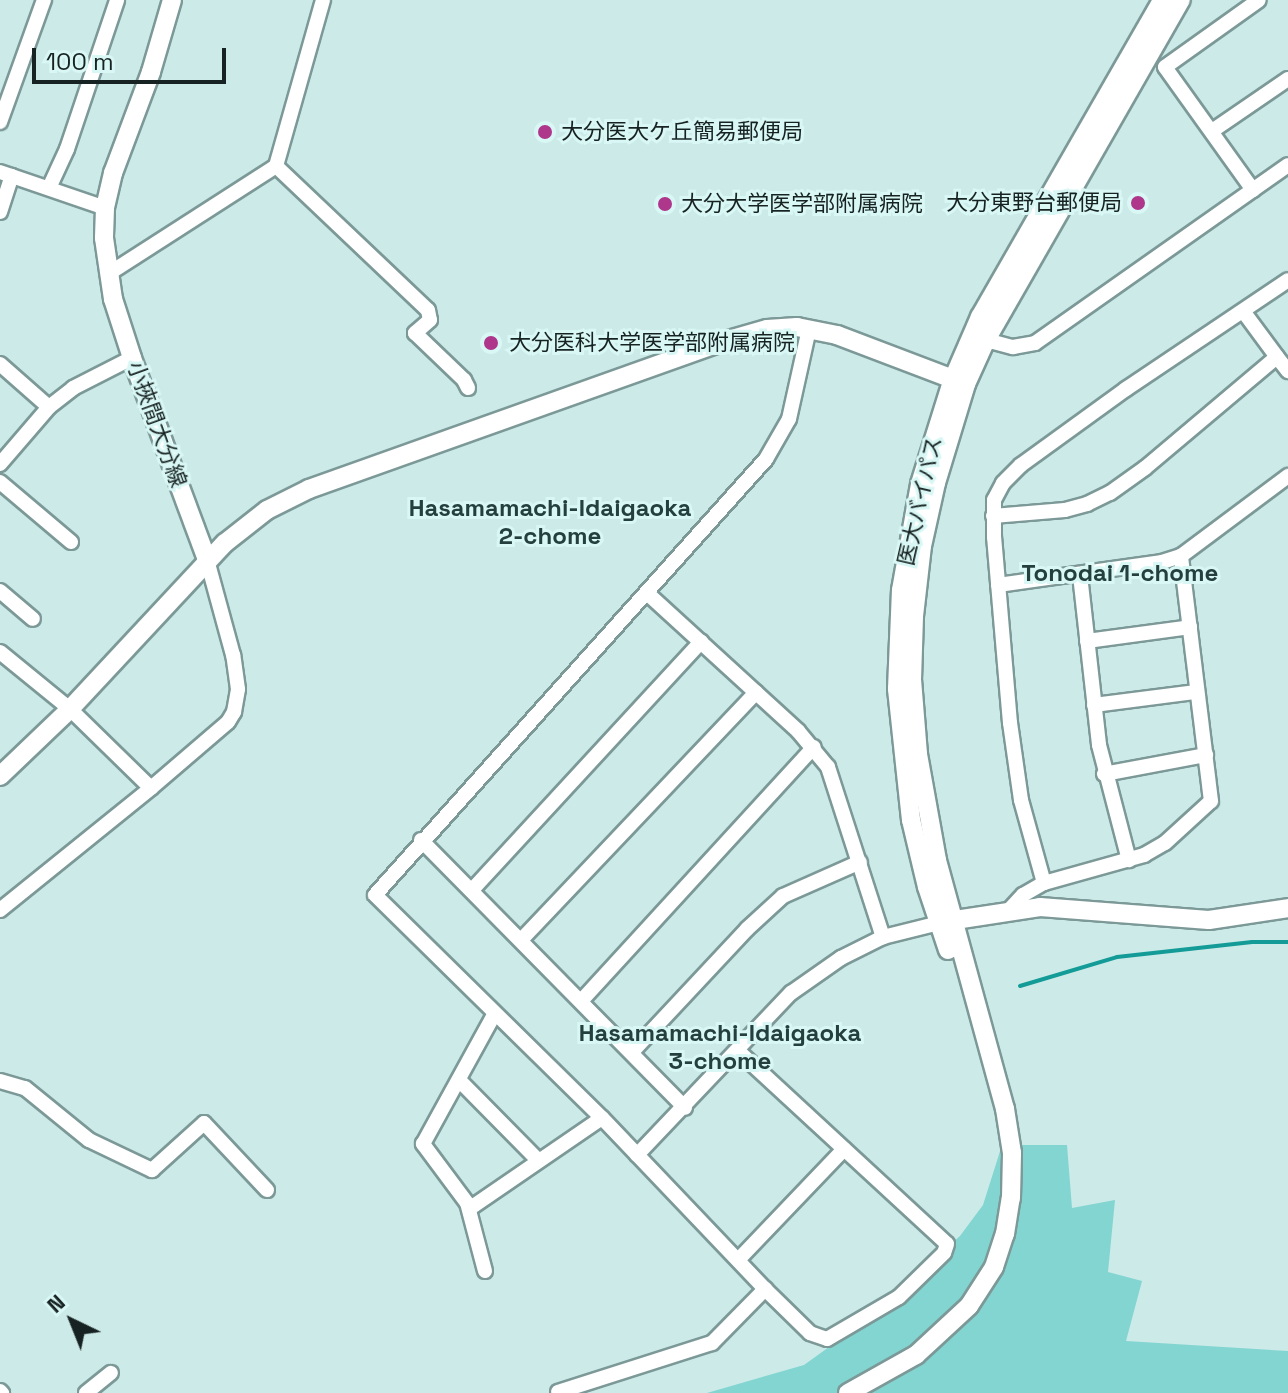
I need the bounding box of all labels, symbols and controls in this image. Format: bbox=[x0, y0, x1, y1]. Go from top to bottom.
scale bar bbox=[36, 32, 230, 82]
text: 100 m bbox=[46, 46, 114, 77]
place label: 大分医大ケ丘簡易郵便局 bbox=[561, 119, 803, 145]
marker: 大分医大ケ丘簡易郵便局 bbox=[536, 123, 554, 141]
place label: 大分東野台郵便局 bbox=[946, 190, 1122, 216]
place label: 大分大学医学部附属病院 bbox=[681, 191, 923, 217]
marker: 大分東野台郵便局 bbox=[1129, 194, 1147, 212]
marker: 大分大学医学部附属病院 bbox=[656, 195, 674, 213]
place label: 大分医科大学医学部附属病院 bbox=[509, 330, 795, 356]
marker: 大分医科大学医学部附属病院 bbox=[480, 332, 502, 354]
street label: 小挾間大分線 bbox=[122, 357, 192, 491]
street label: 医大バイパス bbox=[892, 434, 948, 568]
district label: Hasamamachi-Idaigaoka 2-chome bbox=[409, 494, 691, 550]
district label: Tonodai 1-chome bbox=[1022, 559, 1218, 587]
district label: Hasamamachi-Idaigaoka 3-chome bbox=[579, 1019, 861, 1075]
north arrow bbox=[32, 1281, 112, 1361]
text: N bbox=[41, 1288, 71, 1319]

